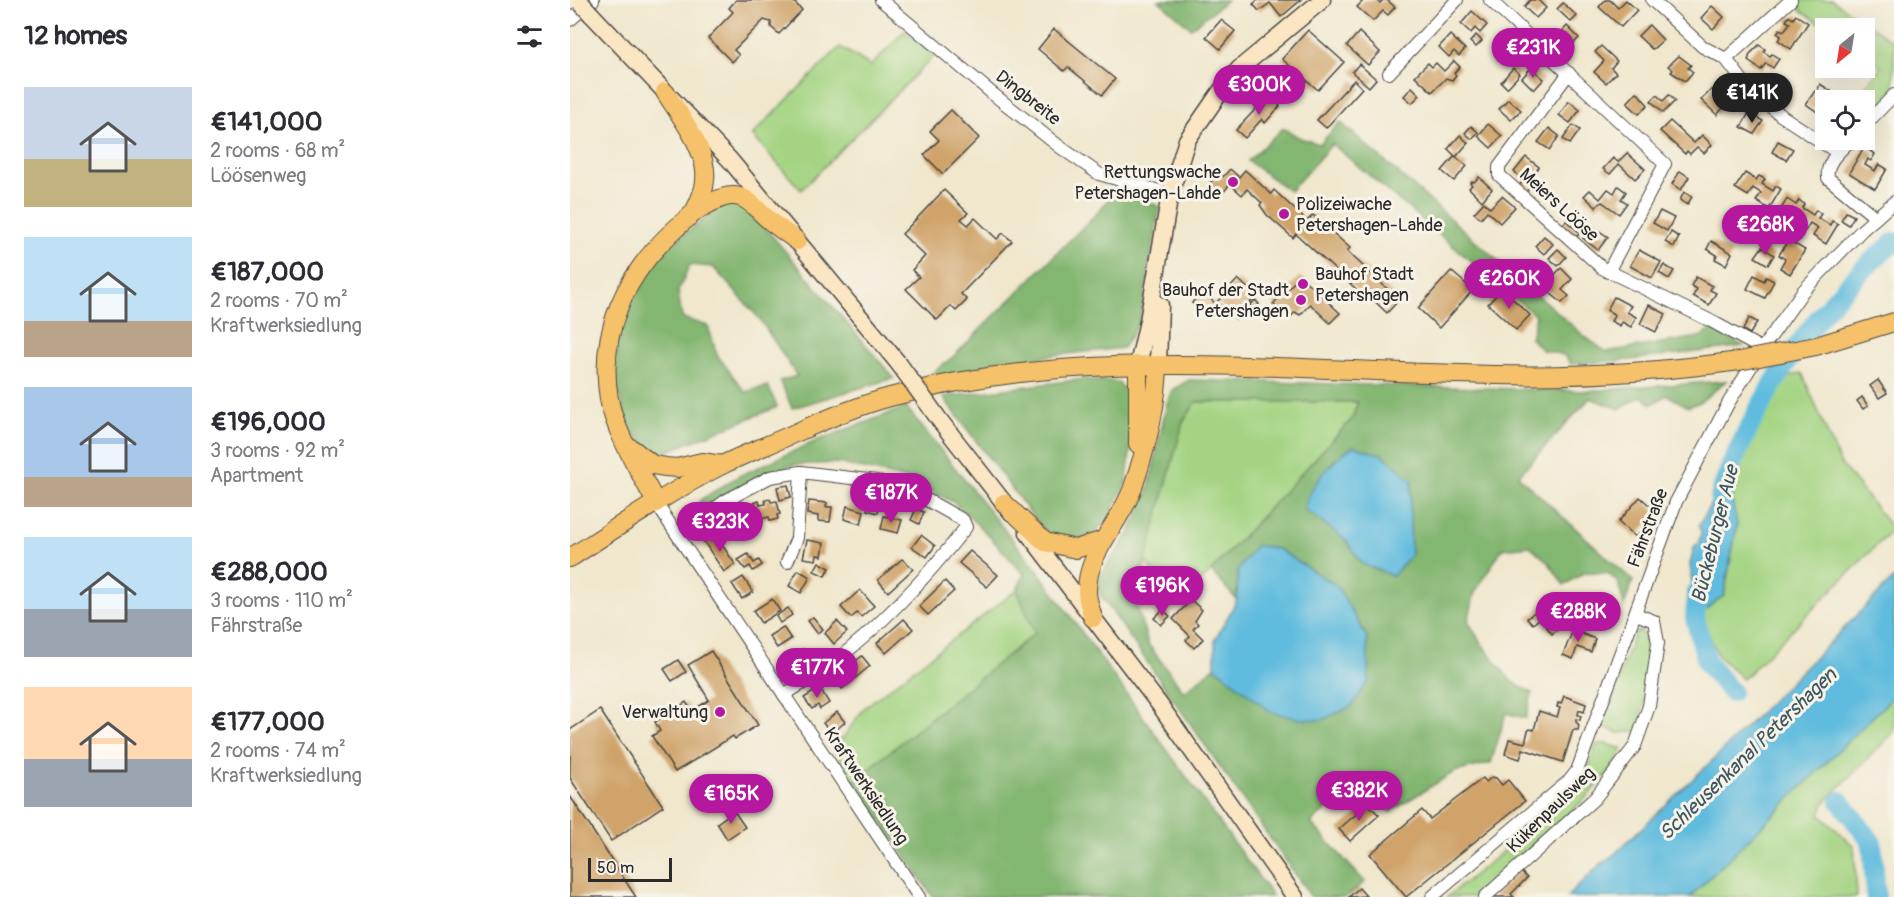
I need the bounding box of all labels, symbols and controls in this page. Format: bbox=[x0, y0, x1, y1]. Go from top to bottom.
north arrow bbox=[1815, 18, 1875, 78]
map controls bbox=[1815, 18, 1875, 150]
text: 12 homes bbox=[24, 20, 127, 52]
icon: filters bbox=[513, 20, 546, 53]
pin: €231K bbox=[1491, 28, 1575, 79]
text: €231K bbox=[1506, 35, 1560, 60]
street label: Dingbreite bbox=[991, 65, 1065, 131]
pin: €300K bbox=[1217, 65, 1301, 116]
text: €300K bbox=[1227, 72, 1291, 97]
pin: €141K bbox=[1710, 73, 1794, 124]
text: €141K bbox=[1726, 80, 1778, 105]
button: locate bbox=[1815, 90, 1875, 150]
text: €141,000 bbox=[210, 106, 322, 138]
icon: home bbox=[72, 111, 144, 183]
text: 2 rooms · 68 m² bbox=[210, 138, 345, 163]
place label: Rettungswache Petershagen-Lahde bbox=[1075, 161, 1221, 205]
text: Löösenweg bbox=[210, 163, 306, 188]
street label: Meiers Lööse bbox=[1514, 163, 1604, 247]
marker: Rettungswache Petershagen-Lahde bbox=[1226, 175, 1240, 189]
place label: Polizeiwache Petershagen-Lahde bbox=[1296, 193, 1443, 237]
pin: €268K bbox=[1723, 205, 1807, 256]
marker: Polizeiwache Petershagen-Lahde bbox=[1277, 207, 1291, 221]
text: €268K bbox=[1736, 212, 1794, 237]
text: €187,000 bbox=[210, 256, 324, 288]
pin: €260K bbox=[1467, 259, 1551, 310]
icon: home bbox=[72, 261, 144, 333]
place label: Bauhof Stadt Petershagen bbox=[1315, 263, 1415, 307]
text: €260K bbox=[1478, 266, 1540, 291]
marker: Bauhof Stadt Petershagen bbox=[1296, 277, 1310, 291]
place label: Bauhof der Stadt Petershagen bbox=[1162, 279, 1290, 323]
text: 2 rooms · 70 m² bbox=[210, 288, 348, 313]
marker: Bauhof der Stadt Petershagen bbox=[1294, 293, 1308, 307]
text: Kraftwerksiedlung bbox=[210, 313, 362, 338]
text: €196,000 bbox=[210, 406, 326, 438]
icon: home bbox=[72, 411, 144, 483]
text: 3 rooms · 92 m² bbox=[210, 438, 345, 463]
water label: Bückeburger Aue bbox=[1686, 461, 1745, 605]
text: Apartment bbox=[210, 463, 303, 488]
pin: €187K bbox=[849, 473, 933, 524]
text: €187K bbox=[864, 480, 918, 505]
street label: Fährstraße bbox=[1622, 485, 1674, 571]
pin: €323K bbox=[678, 502, 762, 553]
text: €323K bbox=[691, 509, 749, 534]
text: €288,000 bbox=[210, 556, 328, 588]
icon: home bbox=[72, 561, 144, 633]
pin: €196K bbox=[1120, 566, 1204, 617]
text: €196K bbox=[1134, 573, 1190, 598]
text: 3 rooms · 110 m² bbox=[210, 588, 353, 613]
pin: €288K bbox=[1536, 592, 1620, 643]
text: €288K bbox=[1550, 599, 1606, 624]
text: Fährstraße bbox=[210, 613, 302, 638]
pin: €177K bbox=[775, 648, 859, 699]
text: €177K bbox=[790, 655, 844, 680]
water label: Schleusenkanal Petershagen bbox=[1654, 662, 1843, 845]
place label: Verwaltung bbox=[622, 701, 708, 724]
marker: Verwaltung bbox=[713, 705, 727, 719]
text: €177,000 bbox=[210, 706, 325, 738]
icon: home bbox=[72, 711, 144, 783]
street label: Kraftwerksiedlung bbox=[818, 723, 914, 849]
text: 2 rooms · 74 m² bbox=[210, 738, 346, 763]
street label: Kükenpaulsweg bbox=[1502, 762, 1600, 858]
text: Kraftwerksiedlung bbox=[210, 763, 362, 788]
pin: €382K bbox=[1317, 771, 1401, 822]
pin: €165K bbox=[689, 774, 773, 825]
text: €382K bbox=[1330, 778, 1388, 803]
text: €165K bbox=[703, 781, 759, 806]
scale bar bbox=[588, 855, 672, 882]
text: 50 m bbox=[597, 858, 634, 878]

